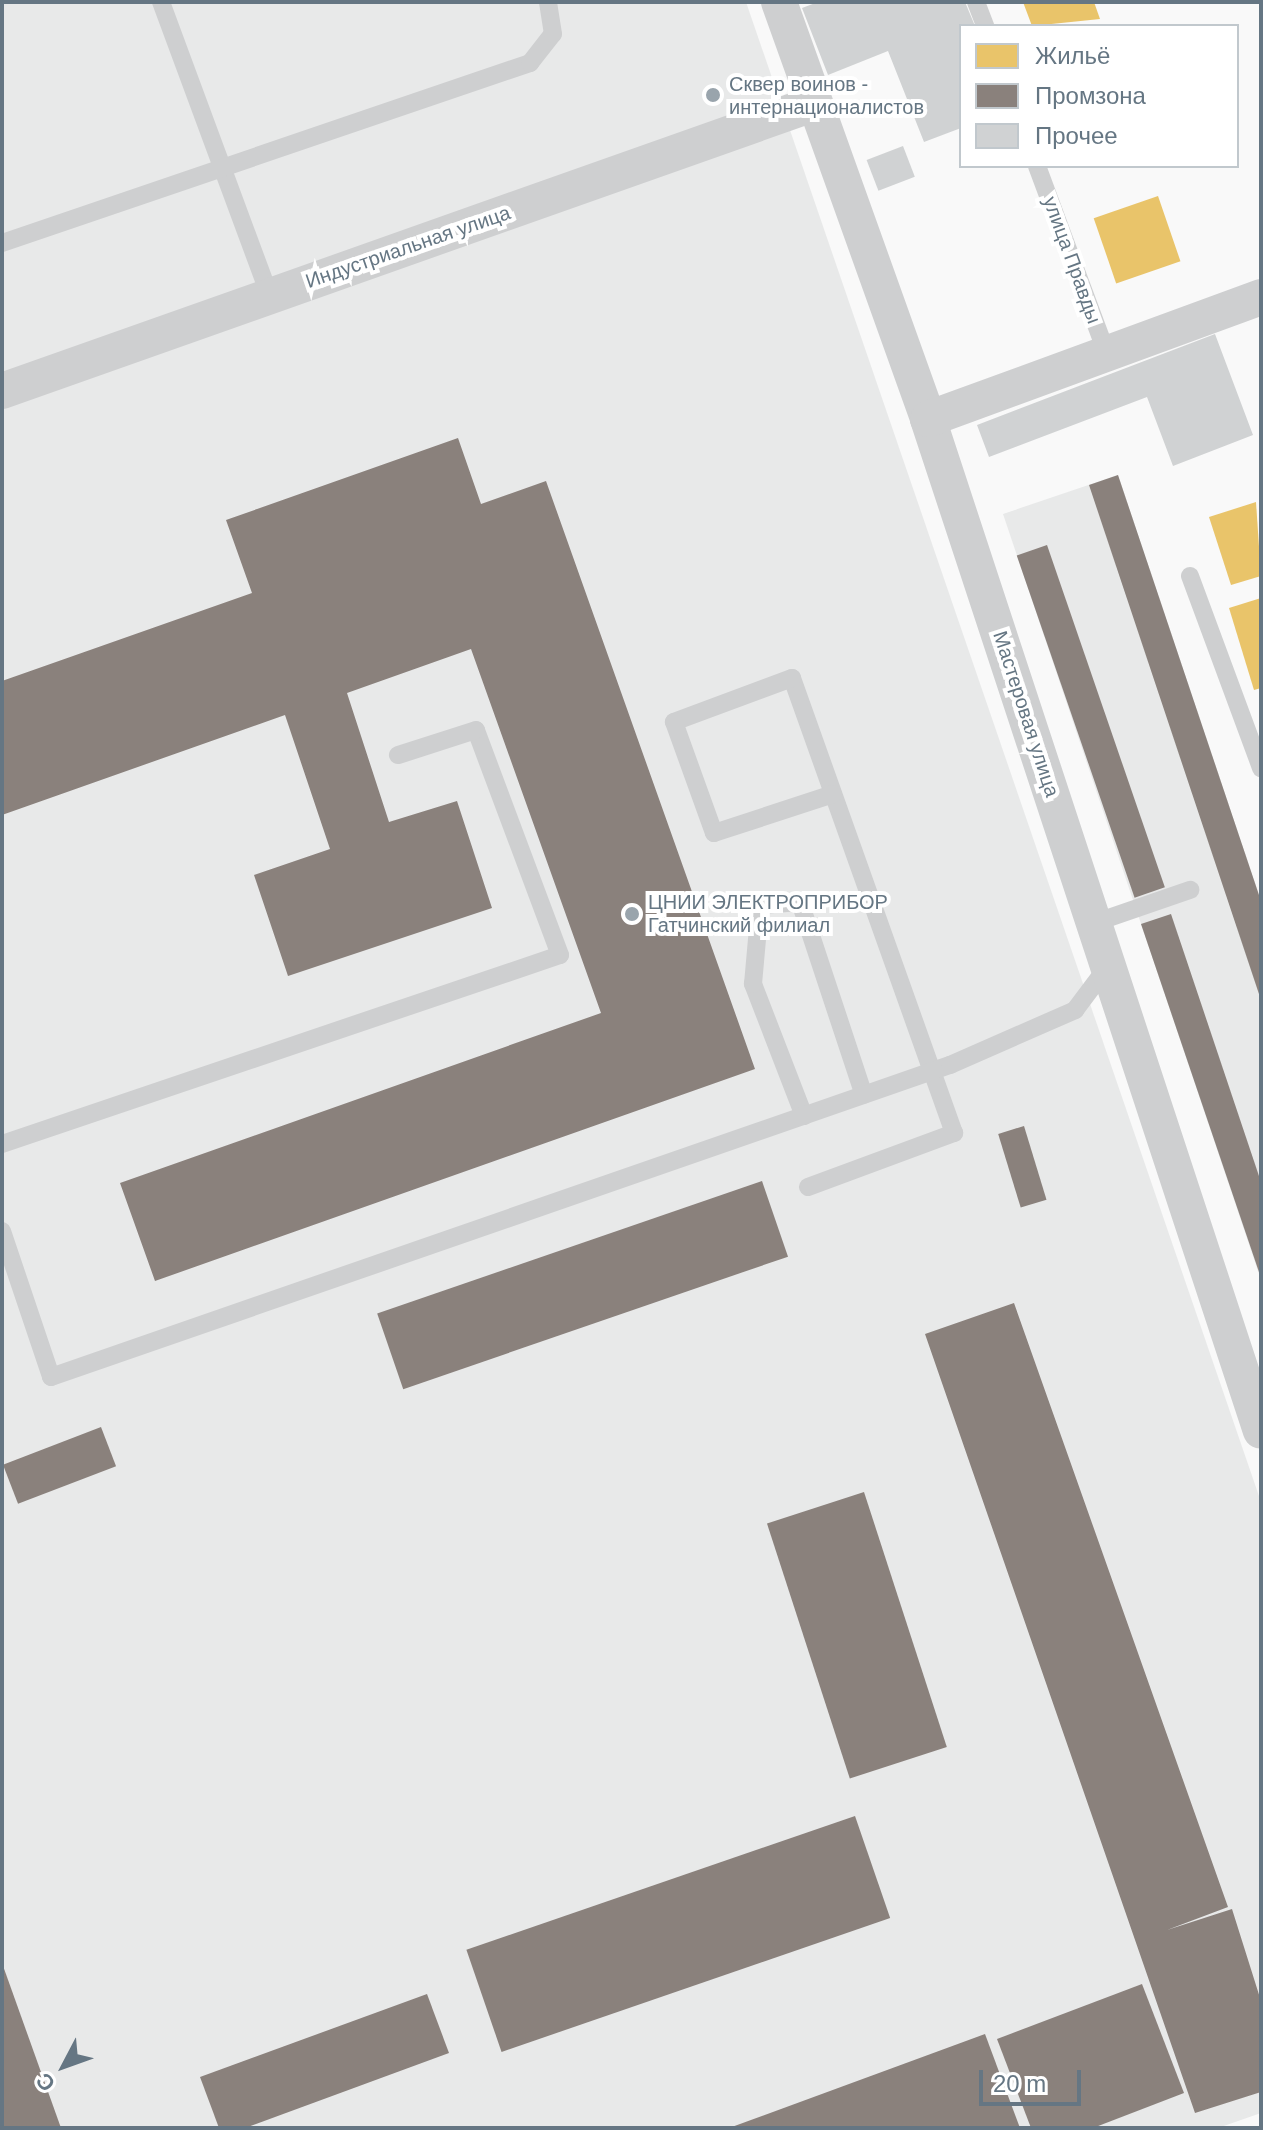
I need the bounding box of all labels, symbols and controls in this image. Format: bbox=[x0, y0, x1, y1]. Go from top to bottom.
legend bbox=[959, 24, 1239, 168]
text: Жильё bbox=[1035, 42, 1110, 69]
place label: Сквер воинов - интернационалистов bbox=[729, 72, 924, 119]
text: Промзона bbox=[1035, 82, 1146, 109]
marker: Сквер воинов - интернационалистов bbox=[704, 86, 722, 104]
text: Прочее bbox=[1035, 122, 1118, 149]
street label: улица Правды bbox=[1038, 193, 1106, 327]
street label: Индустриальная улица bbox=[302, 201, 514, 293]
street label: Мастеровая улица bbox=[988, 628, 1064, 800]
place label: ЦНИИ ЭЛЕКТРОПРИБОР Гатчинский филиал bbox=[648, 890, 888, 937]
marker: ЦНИИ ЭЛЕКТРОПРИБОР Гатчинский филиал bbox=[623, 905, 641, 923]
north arrow bbox=[24, 2026, 104, 2106]
scale bar bbox=[983, 2054, 1085, 2104]
text: С bbox=[31, 2068, 60, 2096]
text: 20 m bbox=[993, 2070, 1046, 2097]

